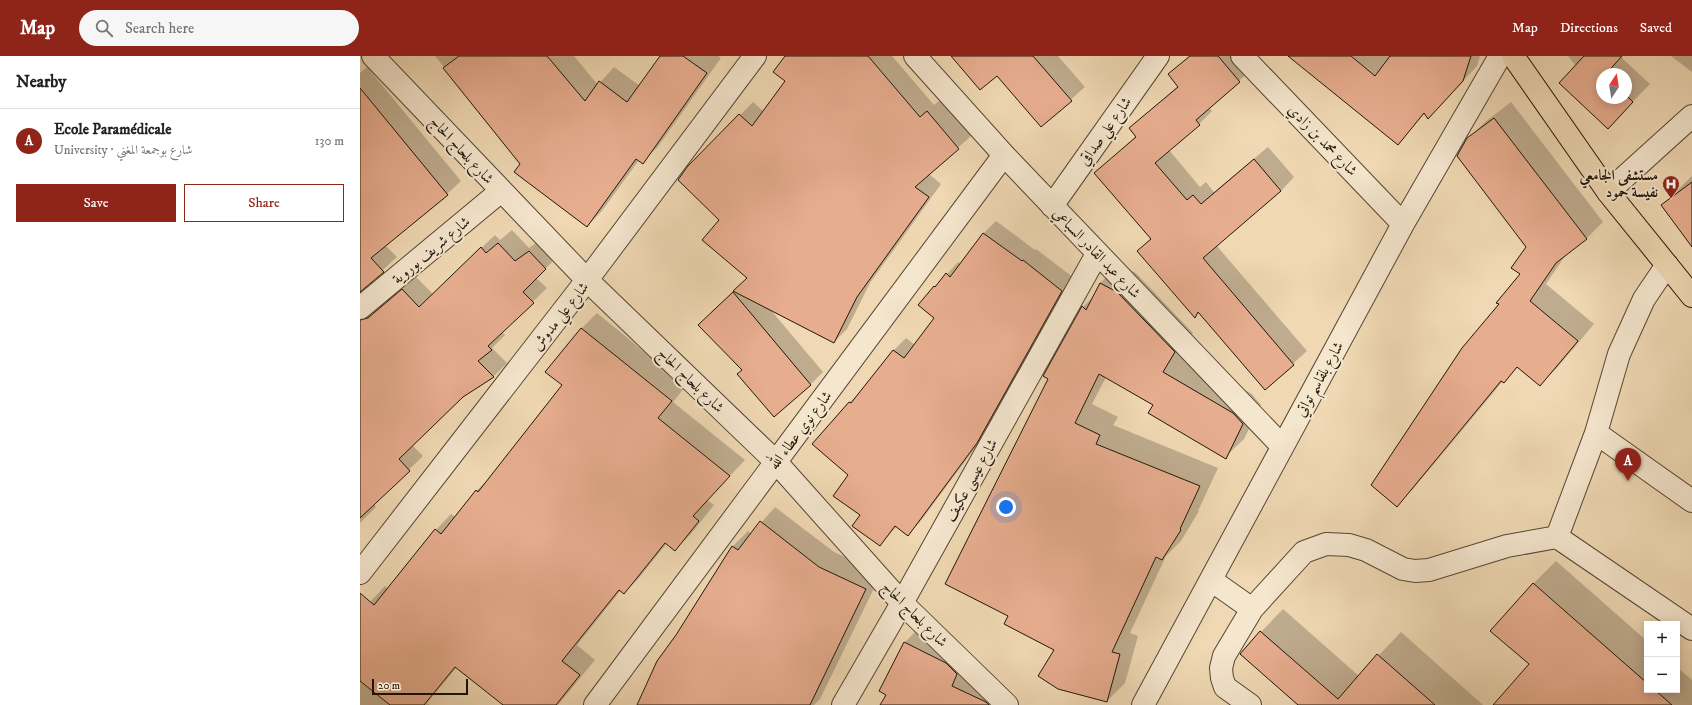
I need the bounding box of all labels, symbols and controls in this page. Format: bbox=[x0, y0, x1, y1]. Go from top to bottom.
search box bbox=[79, 10, 359, 46]
text: Map bbox=[20, 17, 55, 40]
icon: search bbox=[93, 17, 115, 39]
text: Search here bbox=[125, 19, 194, 38]
text: Map bbox=[1512, 19, 1538, 37]
text: Directions bbox=[1560, 19, 1618, 37]
text: Saved bbox=[1640, 19, 1672, 37]
north arrow bbox=[1596, 68, 1632, 104]
text: Nearby bbox=[16, 71, 66, 93]
street label: شارع علي صداقي bbox=[1075, 93, 1139, 172]
street label: شارع محمد بن زادي bbox=[1282, 101, 1362, 182]
street label: شارع بلحاج الحاج bbox=[423, 113, 498, 190]
text: Ecole Paramédicale bbox=[54, 120, 172, 139]
text: A bbox=[25, 133, 33, 149]
text: 130 m bbox=[315, 133, 344, 149]
text: University · شارع بوجمعة المغني bbox=[54, 142, 192, 158]
place label: مستشفى الجامعي نفيسة حمود bbox=[1580, 166, 1658, 202]
hospital icon: مستشفى الجامعي نفيسة حمود bbox=[1661, 174, 1681, 199]
button: Save bbox=[16, 184, 176, 222]
button: Share bbox=[184, 184, 344, 222]
street label: شارع عبد القادر السباعي bbox=[1046, 204, 1145, 305]
street label: شارع شريف بوروية bbox=[388, 212, 476, 291]
street label: شارع علي مدوش bbox=[528, 278, 596, 357]
street label: شارع بلقاسم تواتي bbox=[1291, 338, 1352, 423]
street label: شارع بلحاج الحاج bbox=[651, 344, 728, 419]
street label: شارع نوي عطاء الله bbox=[762, 385, 839, 475]
street label: شارع عيسى عكيف bbox=[941, 435, 1005, 527]
pin: A bbox=[1615, 448, 1641, 481]
your location bbox=[996, 497, 1016, 517]
street label: شارع بلحاج الحاج bbox=[876, 577, 952, 653]
map controls bbox=[1644, 621, 1680, 693]
button: + bbox=[1644, 621, 1680, 657]
button: − bbox=[1644, 657, 1680, 693]
scale bar bbox=[372, 677, 468, 696]
text: 20 m bbox=[378, 679, 400, 693]

